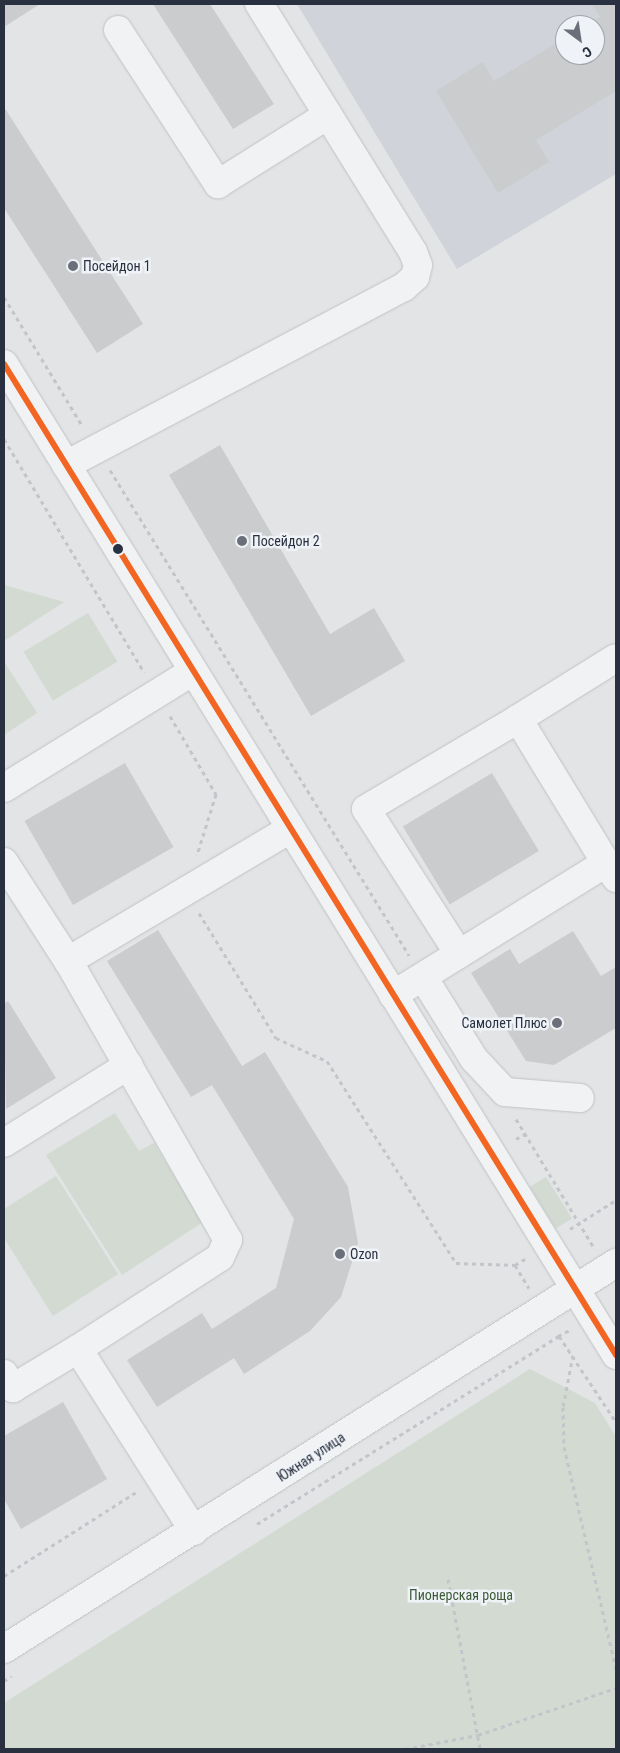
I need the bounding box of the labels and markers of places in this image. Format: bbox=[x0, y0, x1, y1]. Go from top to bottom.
place label: Посейдон 1 bbox=[83, 258, 151, 274]
marker: Посейдон 1 bbox=[67, 260, 79, 272]
place label: Посейдон 2 bbox=[252, 533, 320, 549]
marker: Посейдон 2 bbox=[236, 535, 248, 547]
unlabelled marker bbox=[113, 544, 123, 554]
place label: Самолет Плюс bbox=[461, 1015, 547, 1031]
marker: Самолет Плюс bbox=[551, 1017, 563, 1029]
place label: Ozon bbox=[350, 1246, 378, 1262]
marker: Ozon bbox=[334, 1248, 346, 1260]

